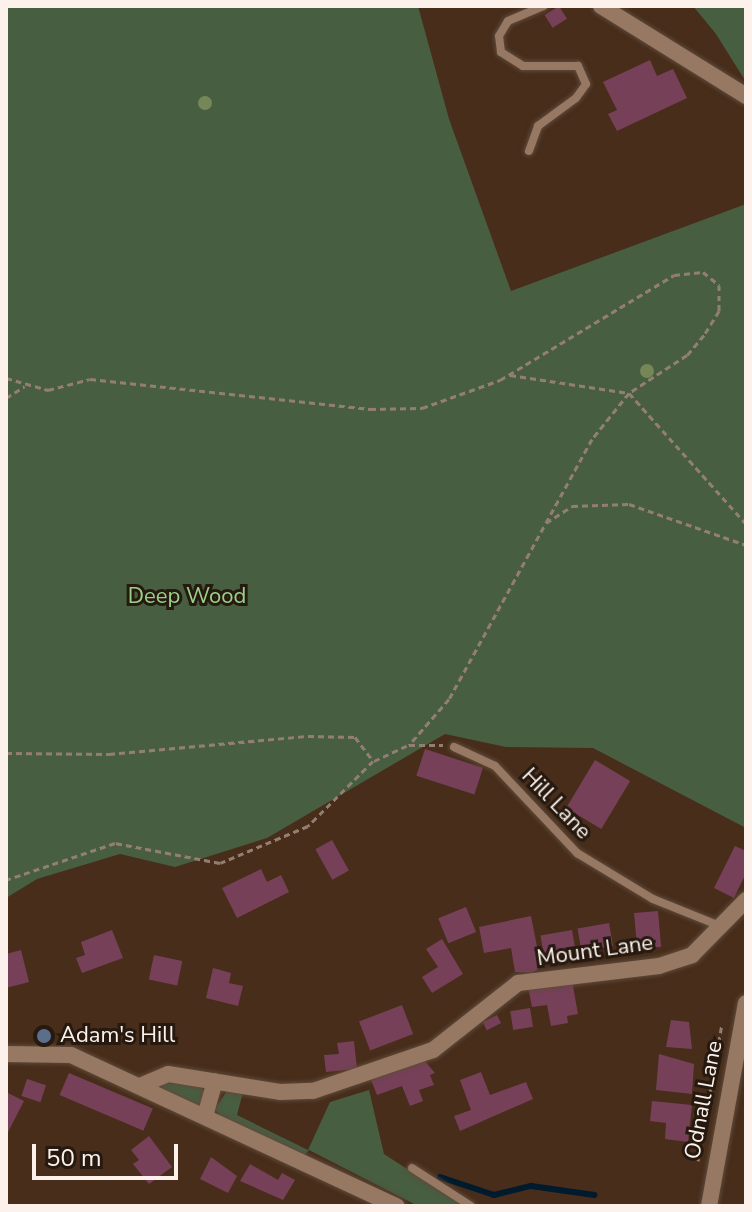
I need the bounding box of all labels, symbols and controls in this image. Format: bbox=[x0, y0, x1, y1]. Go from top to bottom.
park label: Deep Wood bbox=[128, 584, 246, 610]
street label: Hill Lane bbox=[516, 763, 596, 845]
street label: Mount Lane bbox=[535, 930, 655, 972]
place label: Adam's Hill bbox=[60, 1023, 175, 1049]
marker: Adam's Hill bbox=[35, 1027, 53, 1045]
street label: Odnall Lane bbox=[680, 1038, 728, 1162]
scale bar bbox=[36, 1128, 182, 1178]
text: 50 m bbox=[46, 1142, 102, 1174]

